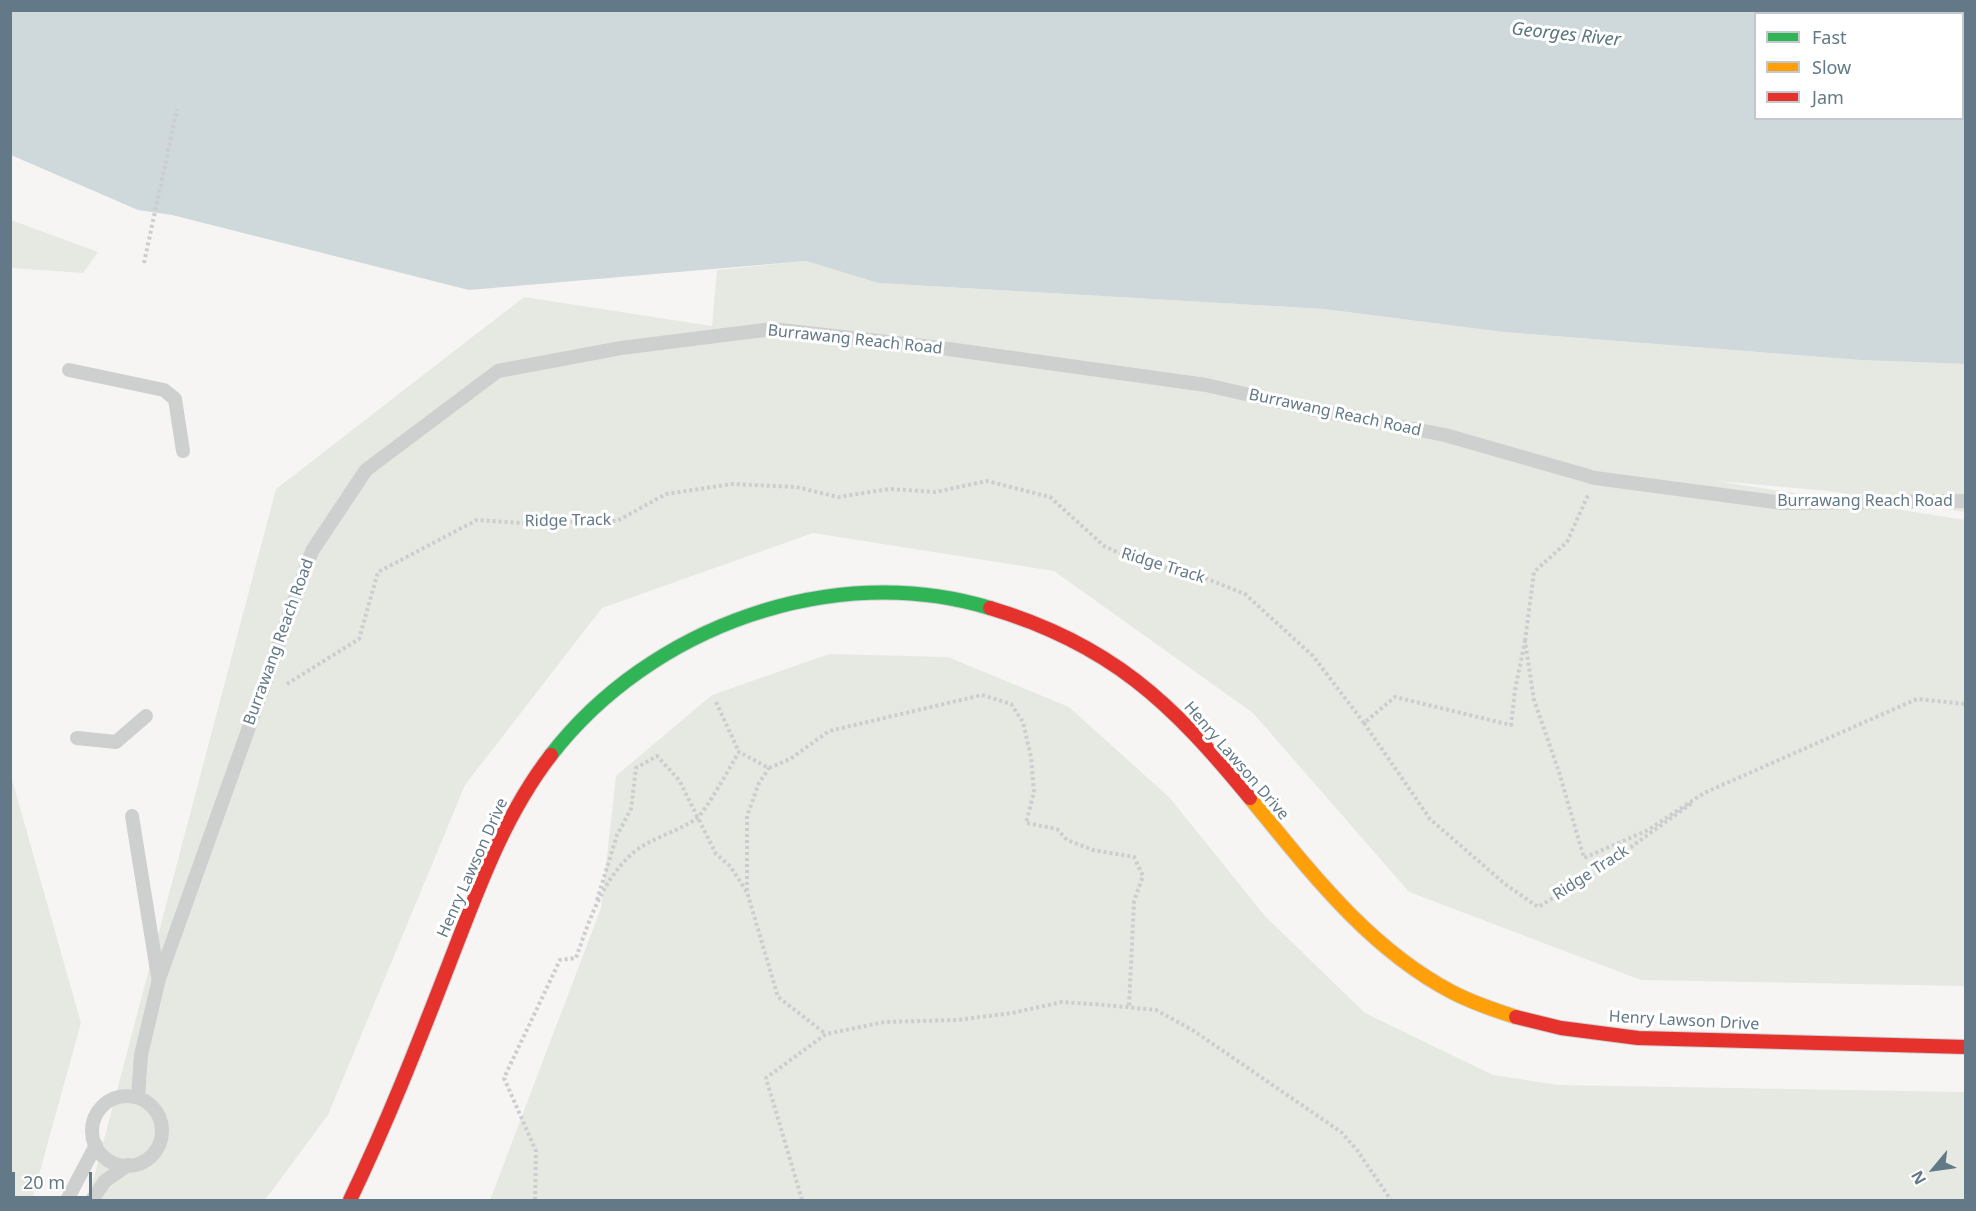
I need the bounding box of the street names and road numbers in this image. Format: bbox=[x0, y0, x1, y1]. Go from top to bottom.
street label: Burrawang Reach Road bbox=[767, 321, 943, 359]
street label: Burrawang Reach Road bbox=[1247, 385, 1423, 441]
street label: Burrawang Reach Road bbox=[1777, 491, 1953, 511]
street label: Ridge Track bbox=[525, 511, 611, 531]
street label: Ridge Track bbox=[1119, 544, 1207, 588]
street label: Burrawang Reach Road bbox=[240, 556, 318, 728]
street label: Henry Lawson Drive bbox=[1179, 698, 1293, 824]
street label: Henry Lawson Drive bbox=[434, 795, 512, 941]
street label: Ridge Track bbox=[1549, 841, 1633, 905]
street label: Henry Lawson Drive bbox=[1608, 1007, 1760, 1035]

